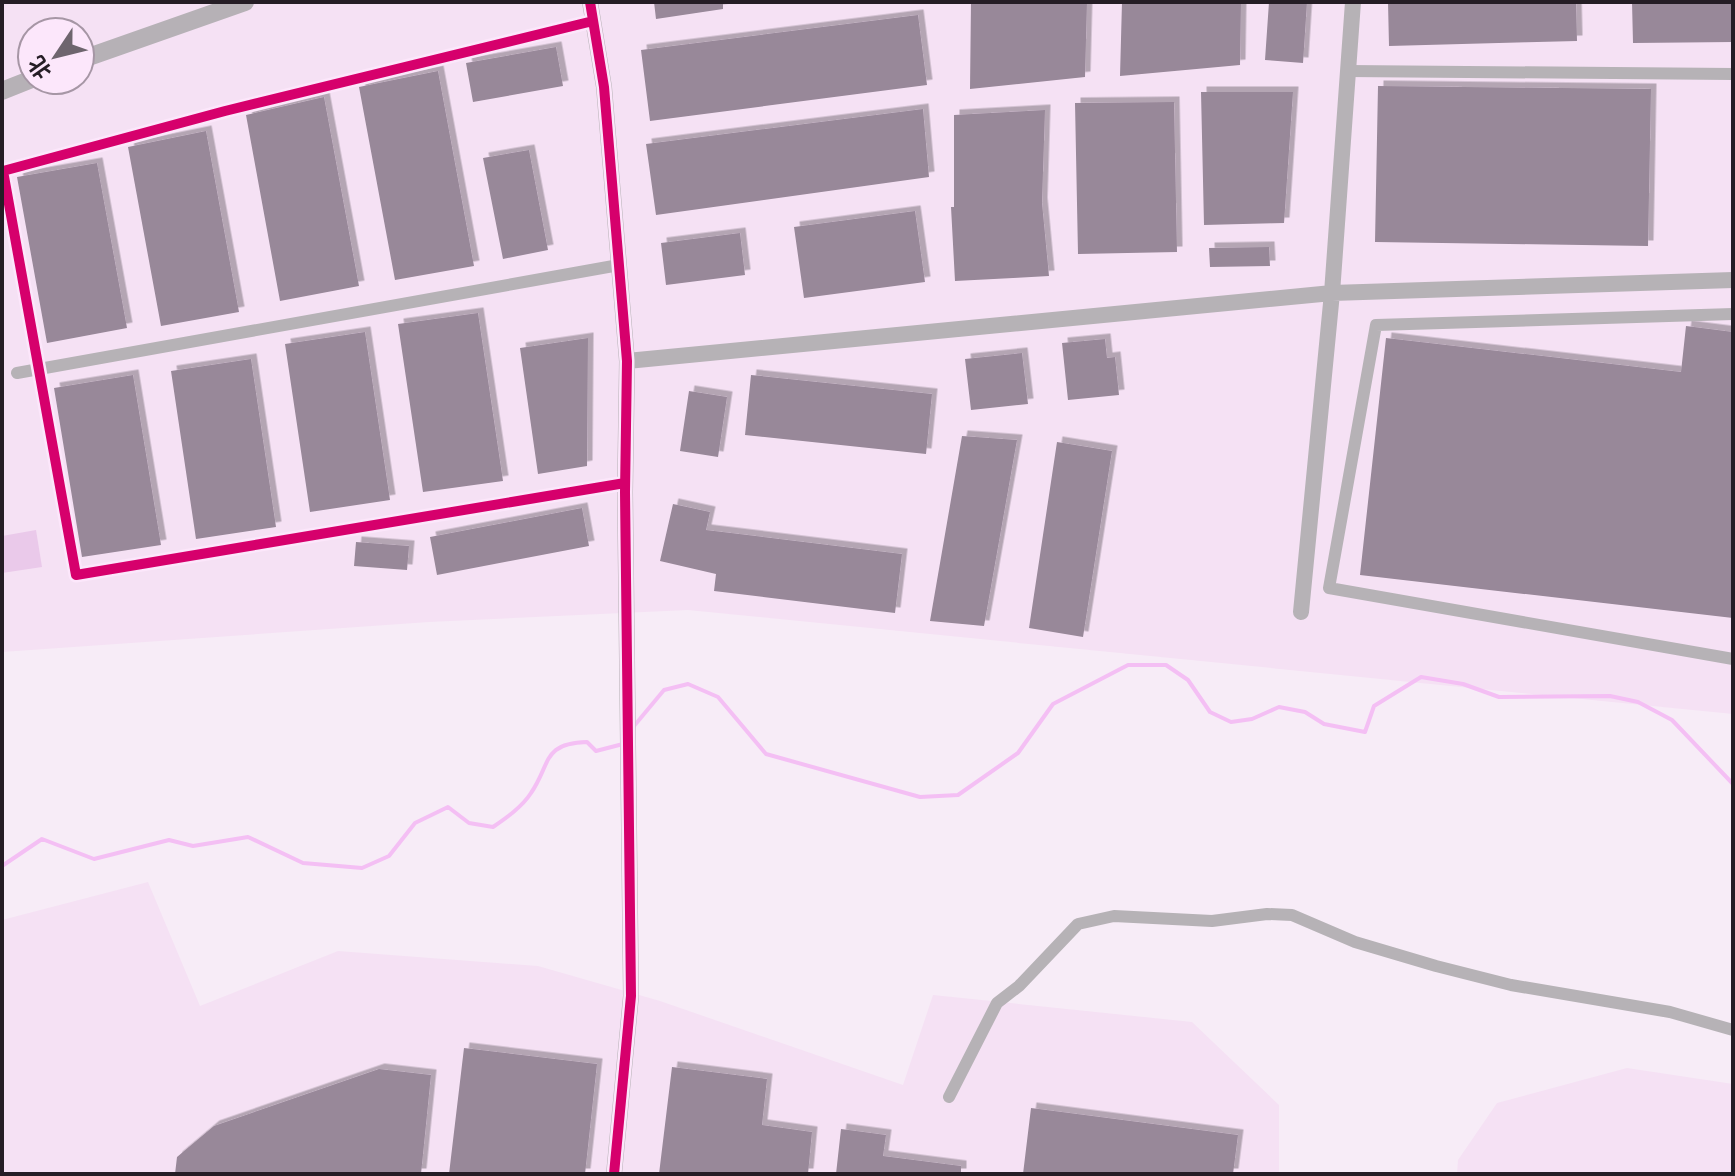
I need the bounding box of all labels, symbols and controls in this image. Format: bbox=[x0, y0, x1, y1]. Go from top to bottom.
north arrow bbox=[16, 16, 96, 96]
text: 北 bbox=[23, 52, 56, 84]

